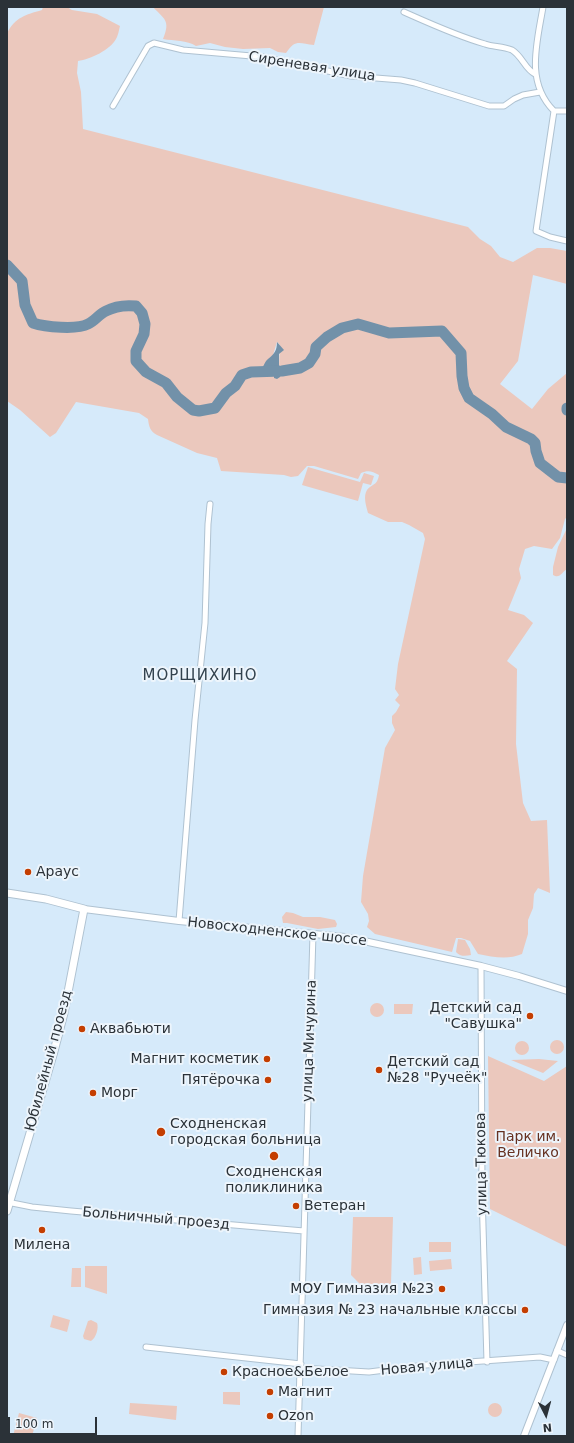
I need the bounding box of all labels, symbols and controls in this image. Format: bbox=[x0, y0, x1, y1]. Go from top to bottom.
street label: Сиреневая улица bbox=[247, 49, 377, 85]
district label: МОРЩИХИНО bbox=[142, 667, 258, 685]
place label: Араус bbox=[36, 864, 79, 880]
marker: Араус bbox=[23, 867, 33, 877]
street label: Новосходненское шоссе bbox=[187, 914, 367, 950]
street label: улица Мичурина bbox=[299, 980, 321, 1102]
street label: Юбилейный проезд bbox=[22, 989, 76, 1133]
place label: Детский сад "Савушка" bbox=[430, 1000, 522, 1032]
marker: Детский сад "Савушка" bbox=[525, 1011, 535, 1021]
place label: Аквабьюти bbox=[90, 1021, 171, 1037]
marker: Аквабьюти bbox=[77, 1024, 87, 1034]
place label: Магнит косметик bbox=[131, 1051, 259, 1067]
marker: Магнит косметик bbox=[262, 1054, 272, 1064]
place label: Детский сад №28 "Ручеёк" bbox=[387, 1054, 487, 1086]
marker: Детский сад №28 "Ручеёк" bbox=[374, 1065, 384, 1075]
place label: Пятёрочка bbox=[182, 1072, 260, 1088]
marker: Пятёрочка bbox=[263, 1075, 273, 1085]
place label: Морг bbox=[101, 1085, 138, 1101]
marker: Морг bbox=[88, 1088, 98, 1098]
street label: улица Тюкова bbox=[473, 1112, 491, 1216]
place label: Сходненская городская больница bbox=[170, 1116, 321, 1148]
marker: Сходненская городская больница bbox=[155, 1126, 167, 1138]
park label: Парк им. Величко bbox=[495, 1129, 561, 1162]
marker: Сходненская поликлиника bbox=[268, 1150, 280, 1162]
place label: Сходненская поликлиника bbox=[225, 1164, 323, 1196]
place label: Ветеран bbox=[304, 1198, 366, 1214]
marker: Ветеран bbox=[291, 1201, 301, 1211]
street label: Больничный проезд bbox=[82, 1204, 230, 1234]
marker: Милена bbox=[37, 1225, 47, 1235]
place label: Милена bbox=[14, 1237, 70, 1253]
place label: МОУ Гимназия №23 bbox=[290, 1281, 434, 1297]
marker: МОУ Гимназия №23 bbox=[437, 1284, 447, 1294]
place label: Гимназия № 23 начальные классы bbox=[263, 1302, 517, 1318]
marker: Гимназия № 23 начальные классы bbox=[520, 1305, 530, 1315]
street label: Новая улица bbox=[380, 1355, 474, 1379]
place label: Красное&Белое bbox=[232, 1364, 349, 1380]
marker: Красное&Белое bbox=[219, 1367, 229, 1377]
place label: Магнит bbox=[278, 1384, 332, 1400]
marker: Магнит bbox=[265, 1387, 275, 1397]
north arrow bbox=[526, 1395, 566, 1435]
place label: Ozon bbox=[278, 1408, 314, 1424]
scale bar bbox=[10, 1409, 99, 1435]
marker: Ozon bbox=[265, 1411, 275, 1421]
text: 100 m bbox=[15, 1417, 53, 1431]
text: N bbox=[542, 1420, 553, 1434]

